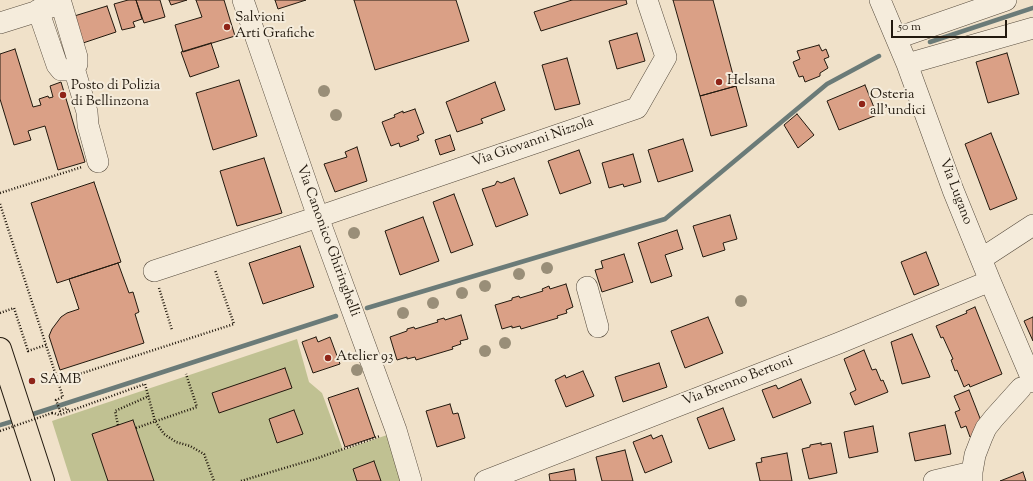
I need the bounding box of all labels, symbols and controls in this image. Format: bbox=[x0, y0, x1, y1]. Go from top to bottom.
place label: Salvioni Arti Grafiche bbox=[235, 11, 315, 44]
scale bar bbox=[893, 12, 1009, 38]
text: 50 m bbox=[898, 18, 921, 36]
marker: Salvioni Arti Grafiche bbox=[222, 22, 232, 32]
place label: Helsana bbox=[727, 74, 775, 90]
marker: Helsana bbox=[714, 77, 724, 87]
place label: Posto di Polizia di Bellinzona bbox=[71, 79, 160, 112]
place label: Osteria all'undici bbox=[870, 88, 926, 120]
marker: Posto di Polizia di Bellinzona bbox=[58, 90, 68, 100]
marker: Osteria all'undici bbox=[857, 99, 867, 109]
street label: Via Giovanni Nizzola bbox=[470, 114, 596, 172]
street label: Via Lugano bbox=[935, 157, 975, 227]
street label: Via Canonico Ghiringhelli bbox=[292, 163, 362, 319]
place label: Atelier 93 bbox=[336, 350, 393, 366]
marker: Atelier 93 bbox=[323, 353, 333, 363]
street label: Via Brenno Bertoni bbox=[680, 353, 796, 411]
place label: SAMB bbox=[40, 373, 81, 389]
marker: SAMB bbox=[27, 376, 37, 386]

